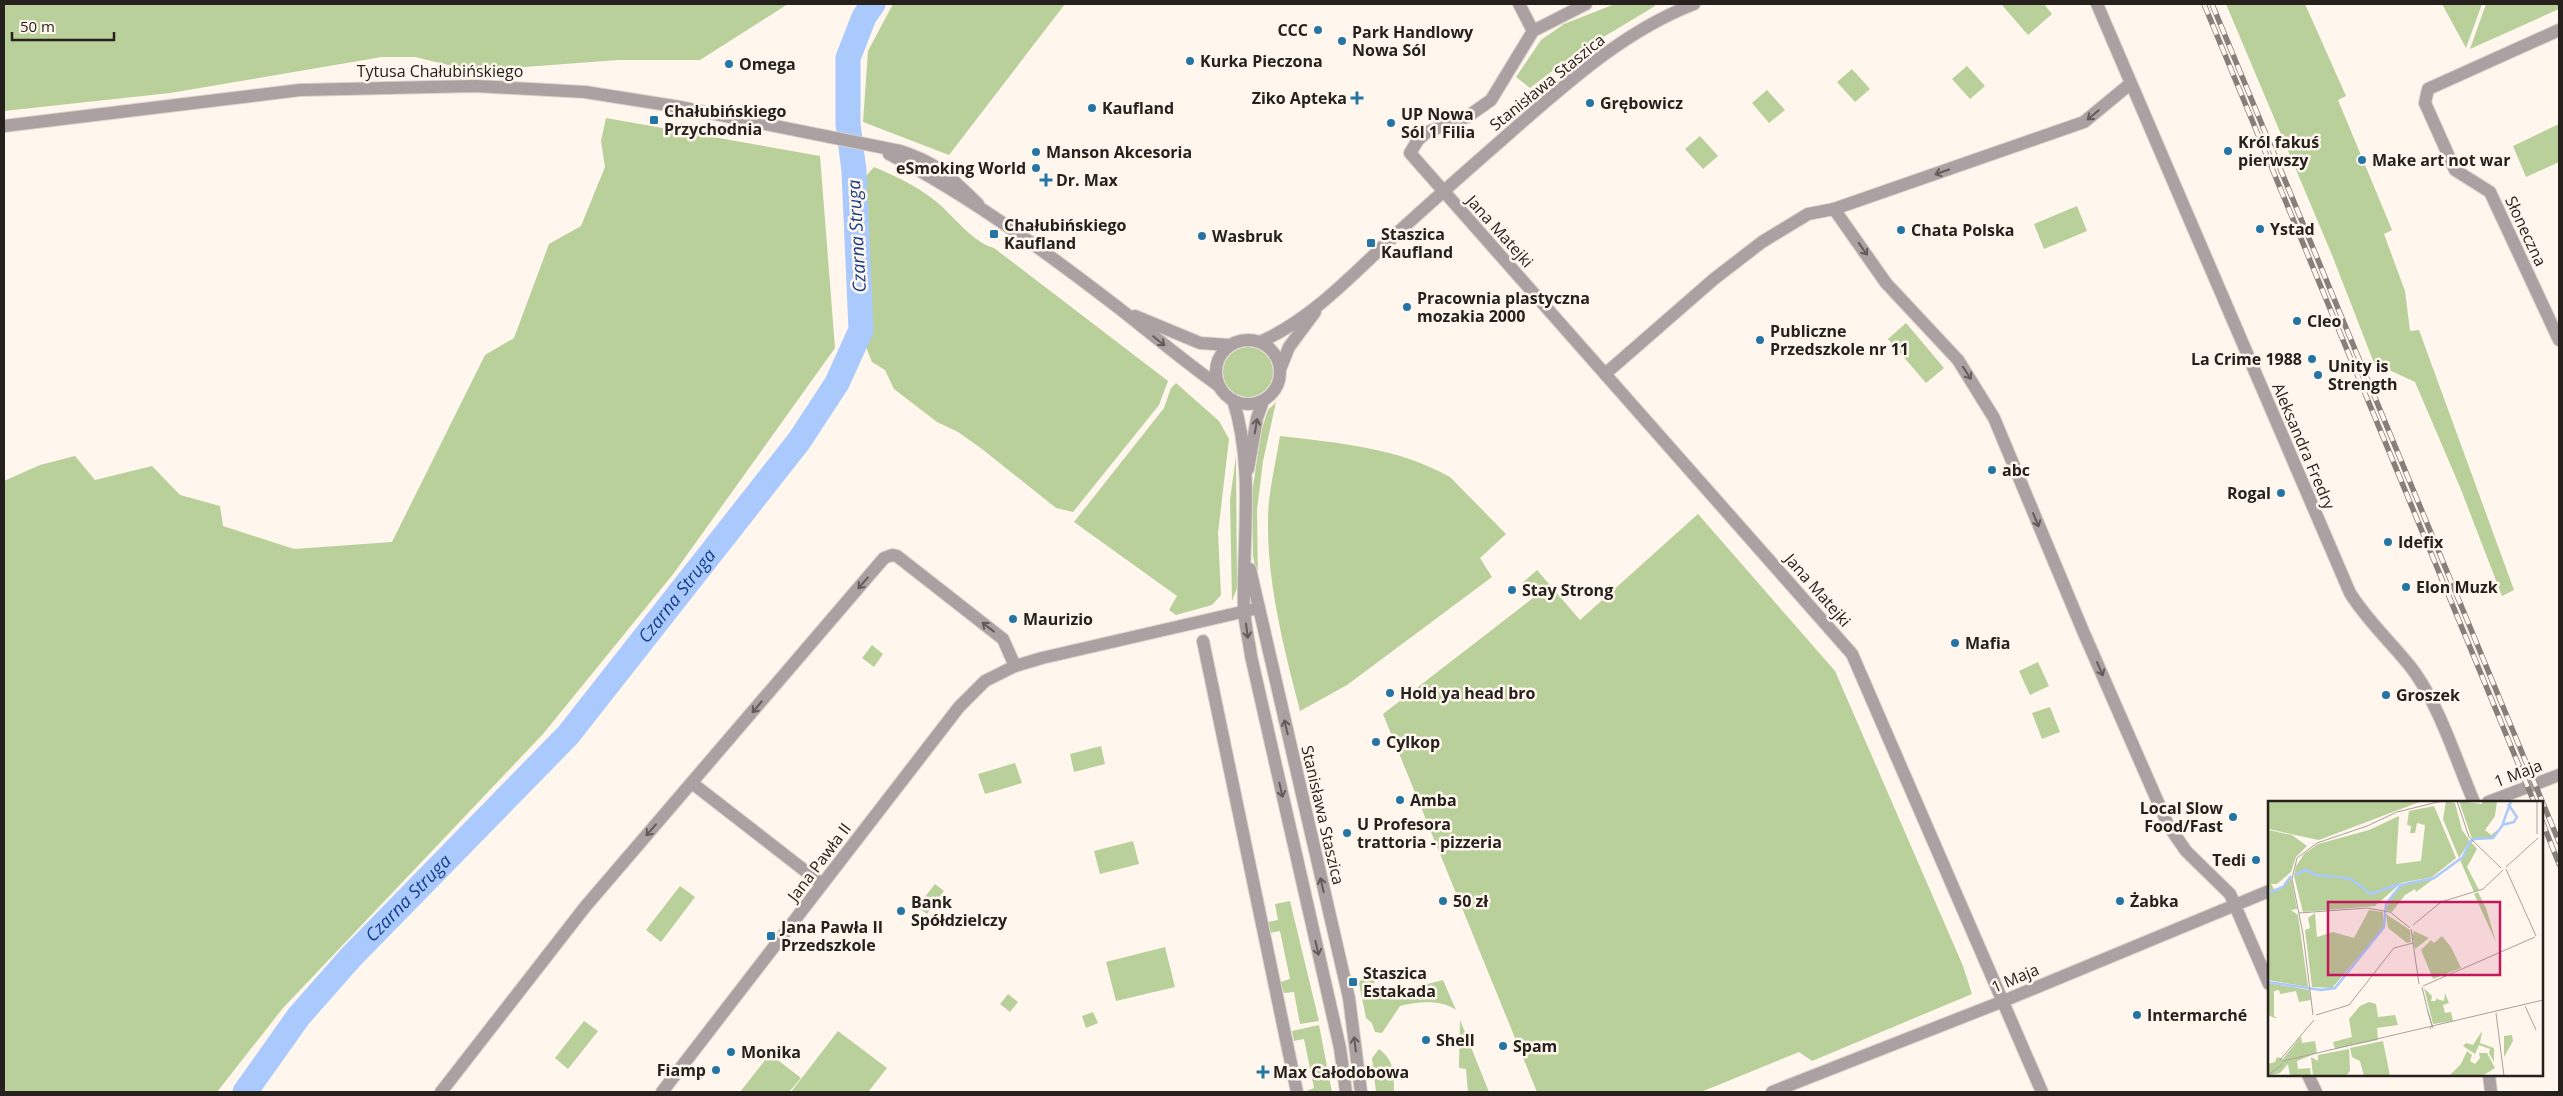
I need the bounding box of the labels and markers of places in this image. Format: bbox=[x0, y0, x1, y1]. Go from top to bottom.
place label: CCC bbox=[1277, 19, 1308, 41]
place label: Park Handlowy Nowa Sól bbox=[1352, 21, 1474, 61]
marker: CCC bbox=[1312, 24, 1324, 36]
marker: Park Handlowy Nowa Sól bbox=[1336, 35, 1348, 47]
place label: Kurka Pieczona bbox=[1200, 50, 1323, 72]
place label: Omega bbox=[739, 53, 796, 75]
marker: Kurka Pieczona bbox=[1184, 55, 1196, 67]
marker: Omega bbox=[723, 58, 735, 70]
place label: Ziko Apteka bbox=[1252, 87, 1347, 109]
marker: Ziko Apteka bbox=[1351, 92, 1363, 104]
place label: Grębowicz bbox=[1600, 92, 1683, 114]
place label: Kaufland bbox=[1102, 97, 1174, 119]
marker: Grębowicz bbox=[1584, 97, 1596, 109]
place label: Chałubińskiego Przychodnia bbox=[664, 100, 787, 140]
marker: Kaufland bbox=[1086, 102, 1098, 114]
place label: UP Nowa Sól 1 Filia bbox=[1401, 103, 1475, 143]
marker: Chałubińskiego Przychodnia bbox=[648, 114, 660, 126]
marker: UP Nowa Sól 1 Filia bbox=[1385, 117, 1397, 129]
place label: Król fakuś pierwszy bbox=[2238, 131, 2319, 171]
place label: Manson Akcesoria bbox=[1046, 141, 1192, 163]
marker: Król fakuś pierwszy bbox=[2222, 145, 2234, 157]
marker: Manson Akcesoria bbox=[1030, 146, 1042, 158]
place label: Make art not war bbox=[2372, 149, 2510, 171]
marker: Make art not war bbox=[2356, 154, 2368, 166]
place label: eSmoking World bbox=[896, 157, 1026, 179]
marker: eSmoking World bbox=[1030, 162, 1042, 174]
place label: Dr. Max bbox=[1056, 169, 1119, 191]
marker: Dr. Max bbox=[1040, 174, 1052, 186]
place label: Chałubińskiego Kaufland bbox=[1004, 214, 1127, 254]
place label: Ystad bbox=[2270, 218, 2315, 240]
place label: Chata Polska bbox=[1911, 219, 2015, 241]
place label: Staszica Kaufland bbox=[1381, 223, 1453, 263]
marker: Ystad bbox=[2254, 223, 2266, 235]
marker: Chata Polska bbox=[1895, 224, 1907, 236]
place label: Wasbruk bbox=[1212, 225, 1283, 247]
marker: Chałubińskiego Kaufland bbox=[988, 228, 1000, 240]
marker: Wasbruk bbox=[1196, 230, 1208, 242]
marker: Staszica Kaufland bbox=[1365, 237, 1377, 249]
place label: Pracownia plastyczna mozakia 2000 bbox=[1417, 287, 1590, 327]
marker: Pracownia plastyczna mozakia 2000 bbox=[1401, 301, 1413, 313]
place label: Cleo bbox=[2307, 310, 2342, 332]
marker: Cleo bbox=[2291, 315, 2303, 327]
place label: Publiczne Przedszkole nr 11 bbox=[1770, 320, 1909, 360]
marker: Publiczne Przedszkole nr 11 bbox=[1754, 334, 1766, 346]
place label: La Crime 1988 bbox=[2191, 348, 2302, 370]
marker: La Crime 1988 bbox=[2306, 353, 2318, 365]
place label: Unity is Strength bbox=[2328, 355, 2398, 395]
marker: Unity is Strength bbox=[2312, 369, 2324, 381]
place label: abc bbox=[2002, 459, 2030, 481]
marker: abc bbox=[1986, 464, 1998, 476]
place label: Rogal bbox=[2227, 482, 2271, 504]
marker: Rogal bbox=[2275, 487, 2287, 499]
place label: Idefix bbox=[2398, 531, 2444, 553]
marker: Idefix bbox=[2382, 536, 2394, 548]
place label: Elon Muzk bbox=[2416, 576, 2498, 598]
place label: Stay Strong bbox=[1522, 579, 1613, 601]
marker: Elon Muzk bbox=[2400, 581, 2412, 593]
marker: Stay Strong bbox=[1506, 584, 1518, 596]
place label: Maurizio bbox=[1023, 608, 1093, 630]
marker: Maurizio bbox=[1007, 613, 1019, 625]
place label: Mafia bbox=[1965, 632, 2010, 654]
marker: Mafia bbox=[1949, 637, 1961, 649]
place label: Hold ya head bro bbox=[1400, 682, 1536, 704]
place label: Groszek bbox=[2396, 684, 2460, 706]
marker: Hold ya head bro bbox=[1384, 687, 1396, 699]
marker: Groszek bbox=[2380, 689, 2392, 701]
place label: Cylkop bbox=[1386, 731, 1440, 753]
marker: Cylkop bbox=[1370, 736, 1382, 748]
place label: Amba bbox=[1410, 789, 1457, 811]
marker: Amba bbox=[1394, 794, 1406, 806]
place label: Local Slow Food/Fast bbox=[2140, 797, 2223, 837]
marker: Local Slow Food/Fast bbox=[2227, 811, 2239, 823]
place label: U Profesora trattoria - pizzeria bbox=[1357, 813, 1502, 853]
marker: U Profesora trattoria - pizzeria bbox=[1341, 827, 1353, 839]
place label: Tedi bbox=[2212, 849, 2246, 871]
marker: Tedi bbox=[2250, 854, 2262, 866]
place label: 50 zł bbox=[1453, 890, 1489, 912]
place label: Żabka bbox=[2130, 890, 2179, 912]
place label: Bank Spółdzielczy bbox=[911, 891, 1008, 931]
marker: 50 zł bbox=[1437, 895, 1449, 907]
marker: Żabka bbox=[2114, 895, 2126, 907]
marker: Bank Spółdzielczy bbox=[895, 905, 907, 917]
place label: Jana Pawła II Przedszkole bbox=[779, 916, 883, 956]
marker: Jana Pawła II Przedszkole bbox=[765, 930, 777, 942]
place label: Staszica Estakada bbox=[1363, 962, 1436, 1002]
marker: Staszica Estakada bbox=[1347, 976, 1359, 988]
place label: Intermarché bbox=[2147, 1004, 2247, 1026]
marker: Intermarché bbox=[2131, 1009, 2143, 1021]
place label: Shell bbox=[1436, 1029, 1475, 1051]
marker: Shell bbox=[1420, 1034, 1432, 1046]
place label: Spam bbox=[1513, 1035, 1557, 1057]
marker: Spam bbox=[1497, 1040, 1509, 1052]
place label: Monika bbox=[741, 1041, 801, 1063]
marker: Monika bbox=[725, 1046, 737, 1058]
place label: Fiamp bbox=[657, 1059, 706, 1081]
place label: Max Całodobowa bbox=[1273, 1061, 1409, 1083]
marker: Fiamp bbox=[710, 1064, 722, 1076]
marker: Max Całodobowa bbox=[1257, 1066, 1269, 1078]

